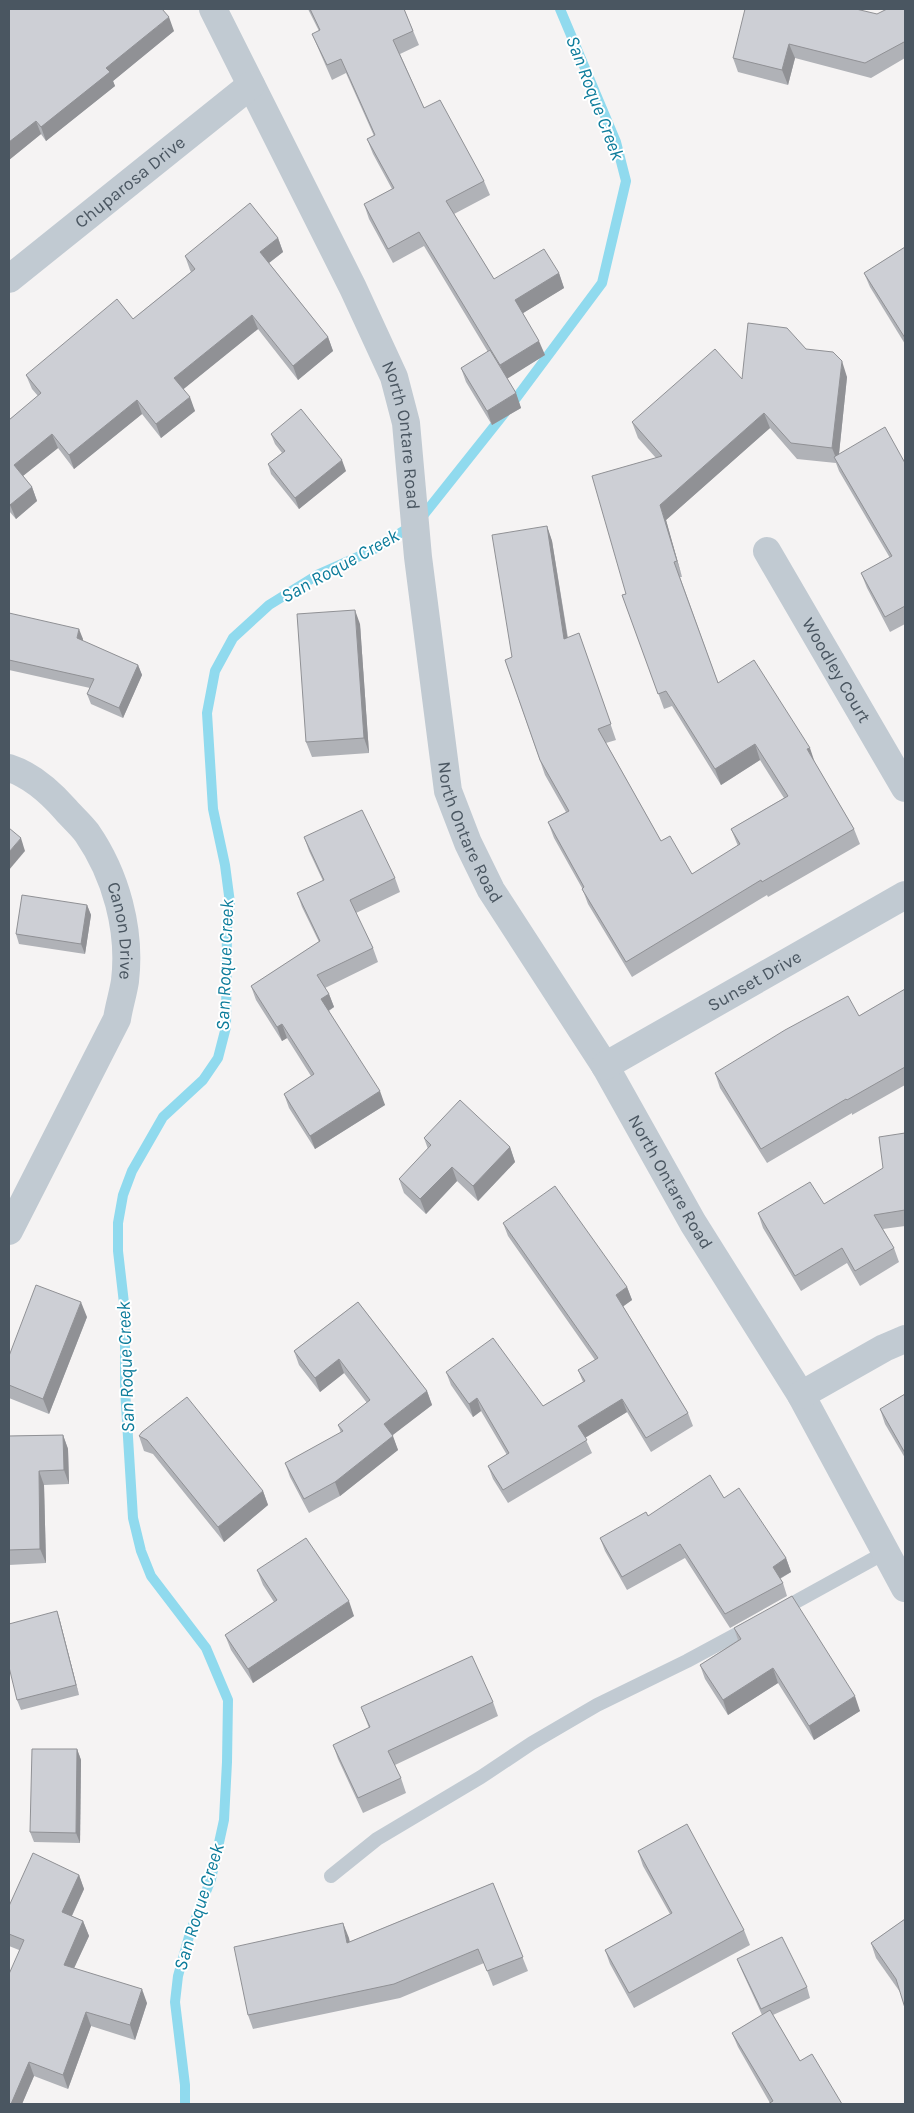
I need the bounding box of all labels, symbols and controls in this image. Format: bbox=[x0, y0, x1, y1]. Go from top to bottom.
water label: San Roque Creek bbox=[561, 33, 629, 164]
street label: Chuparosa Drive bbox=[70, 131, 190, 233]
street label: North Ontare Road bbox=[377, 357, 425, 511]
water label: San Roque Creek bbox=[277, 524, 403, 608]
street label: Woodley Court bbox=[797, 614, 876, 727]
street label: North Ontare Road bbox=[433, 760, 508, 907]
street label: Canon Drive bbox=[102, 879, 137, 981]
water label: San Roque Creek bbox=[212, 899, 238, 1031]
street label: Sunset Drive bbox=[704, 945, 805, 1016]
street label: North Ontare Road bbox=[624, 1111, 718, 1253]
water label: San Roque Creek bbox=[113, 1301, 139, 1433]
water label: San Roque Creek bbox=[169, 1841, 229, 1973]

